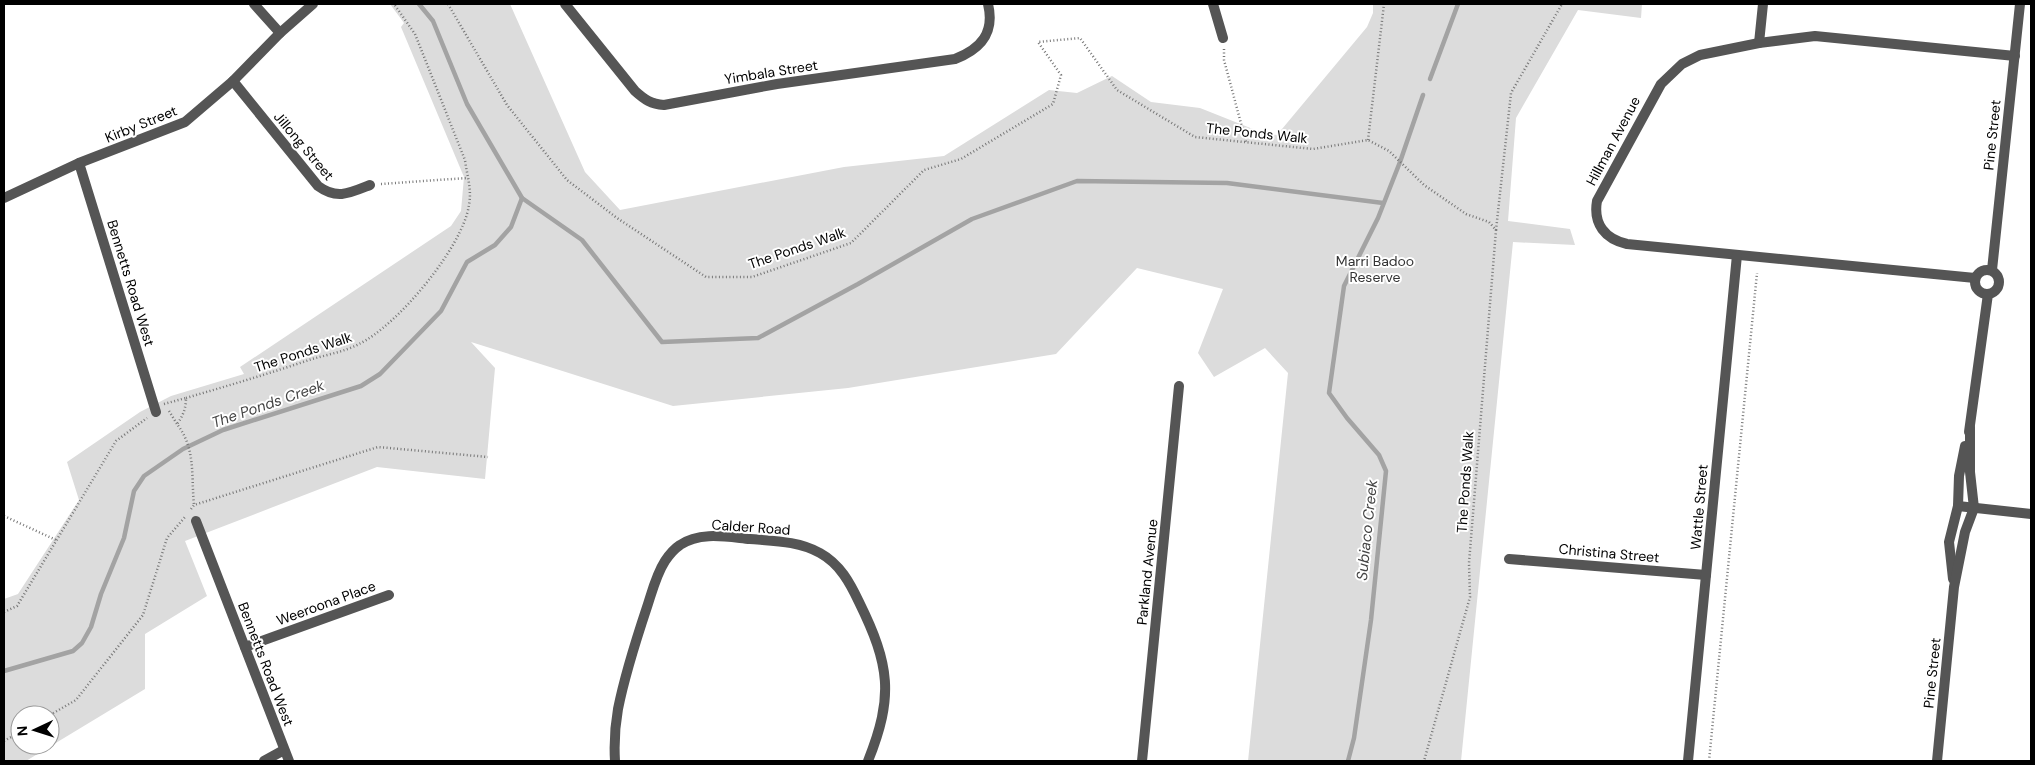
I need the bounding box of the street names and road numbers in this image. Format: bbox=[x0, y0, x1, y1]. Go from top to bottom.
street label: Yimbala Street bbox=[723, 56, 819, 88]
street label: Hillman Avenue bbox=[1582, 93, 1644, 189]
street label: Pine Street bbox=[1979, 99, 2005, 171]
street label: Kirby Street bbox=[102, 101, 180, 147]
street label: Jillong Street bbox=[270, 108, 338, 184]
street label: The Ponds Walk bbox=[1205, 119, 1309, 147]
street label: Bennetts Road West bbox=[103, 218, 159, 348]
street label: The Ponds Walk bbox=[746, 223, 848, 273]
street label: The Ponds Walk bbox=[252, 328, 354, 376]
street label: The Ponds Walk bbox=[1452, 431, 1478, 533]
street label: Wattle Street bbox=[1686, 464, 1712, 550]
street label: Calder Road bbox=[711, 515, 791, 539]
street label: Parkland Avenue bbox=[1132, 518, 1162, 626]
street label: Christina Street bbox=[1558, 540, 1660, 566]
street label: Weeroona Place bbox=[274, 577, 378, 629]
street label: Bennetts Road West bbox=[234, 600, 298, 728]
street label: Pine Street bbox=[1919, 637, 1945, 709]

